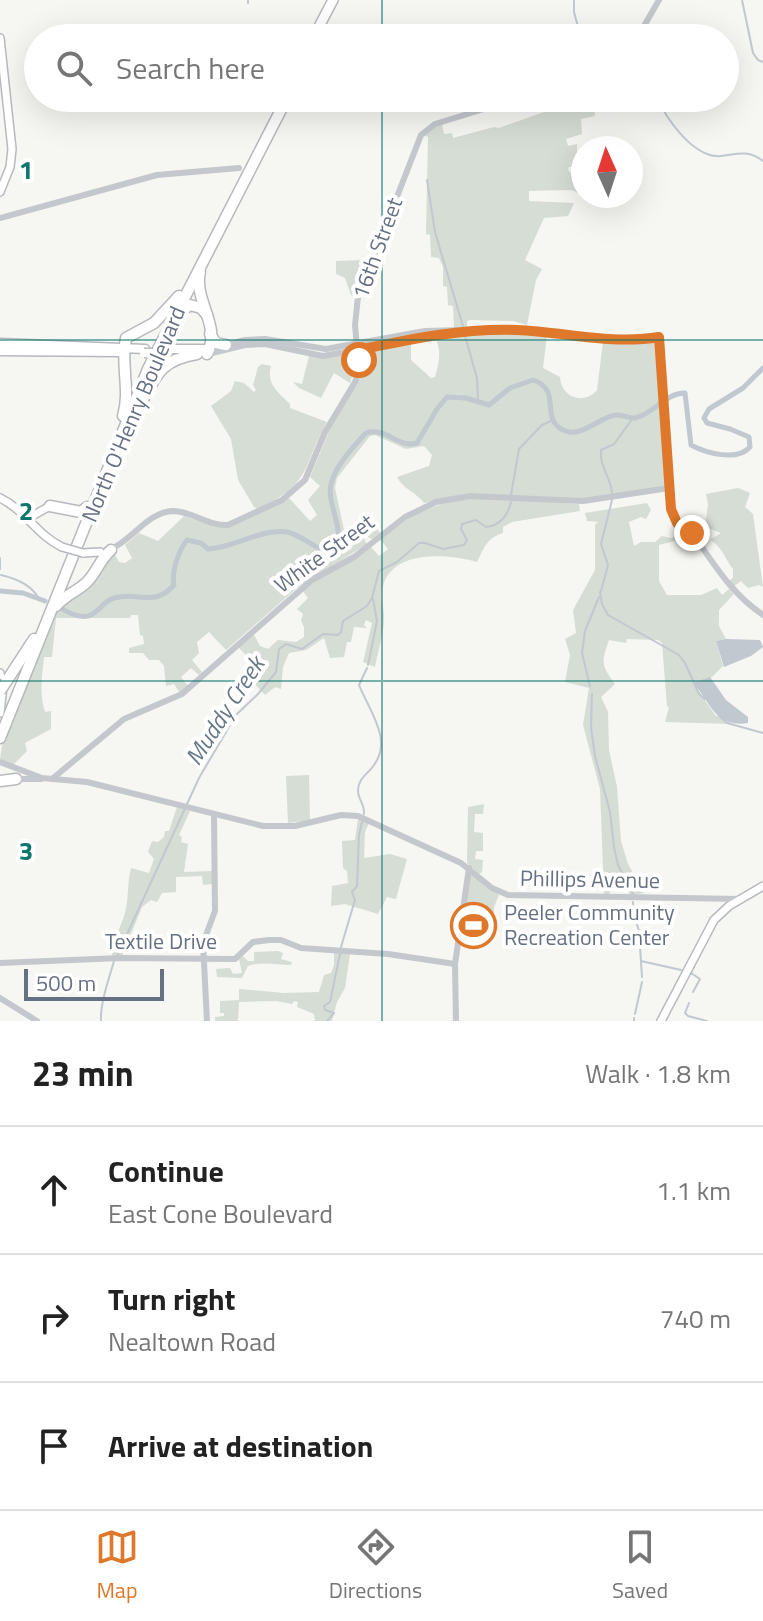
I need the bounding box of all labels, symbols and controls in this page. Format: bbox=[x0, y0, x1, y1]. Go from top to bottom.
search box bbox=[24, 24, 739, 112]
text: Search here bbox=[116, 45, 265, 91]
icon: search bbox=[52, 46, 96, 90]
north arrow bbox=[571, 136, 643, 208]
text: 1 bbox=[19, 150, 33, 189]
street label: 16th Street bbox=[343, 192, 411, 303]
street label: North O'Henry Boulevard bbox=[72, 301, 194, 527]
route start bbox=[341, 342, 377, 378]
text: 2 bbox=[19, 491, 33, 530]
street label: White Street bbox=[267, 505, 381, 601]
route end bbox=[674, 515, 710, 551]
water label: Muddy Creek bbox=[176, 646, 275, 772]
text: 3 bbox=[19, 831, 33, 870]
street label: Phillips Avenue bbox=[520, 861, 660, 897]
place label: Peeler Community Recreation Center bbox=[504, 895, 675, 954]
sports icon: Peeler Community Recreation Center bbox=[449, 901, 497, 949]
street label: Textile Drive bbox=[105, 924, 217, 958]
scale bar bbox=[24, 965, 164, 1001]
text: 500 m bbox=[36, 966, 96, 1000]
text: 23 min bbox=[32, 1047, 134, 1099]
text: Walk · 1.8 km bbox=[585, 1054, 731, 1093]
text: Continue bbox=[108, 1148, 224, 1194]
icon: ahead bbox=[32, 1168, 76, 1212]
text: 1.1 km bbox=[656, 1171, 731, 1210]
text: East Cone Boulevard bbox=[108, 1194, 333, 1233]
text: Turn right bbox=[108, 1276, 236, 1322]
icon: right bbox=[32, 1296, 76, 1340]
text: 740 m bbox=[660, 1299, 731, 1338]
text: Nealtown Road bbox=[108, 1322, 276, 1361]
text: Arrive at destination bbox=[108, 1423, 373, 1469]
icon: arrive bbox=[32, 1424, 76, 1468]
tab: Map bbox=[95, 1525, 139, 1607]
tab: Directions bbox=[329, 1525, 422, 1607]
tab: Saved bbox=[612, 1525, 668, 1607]

